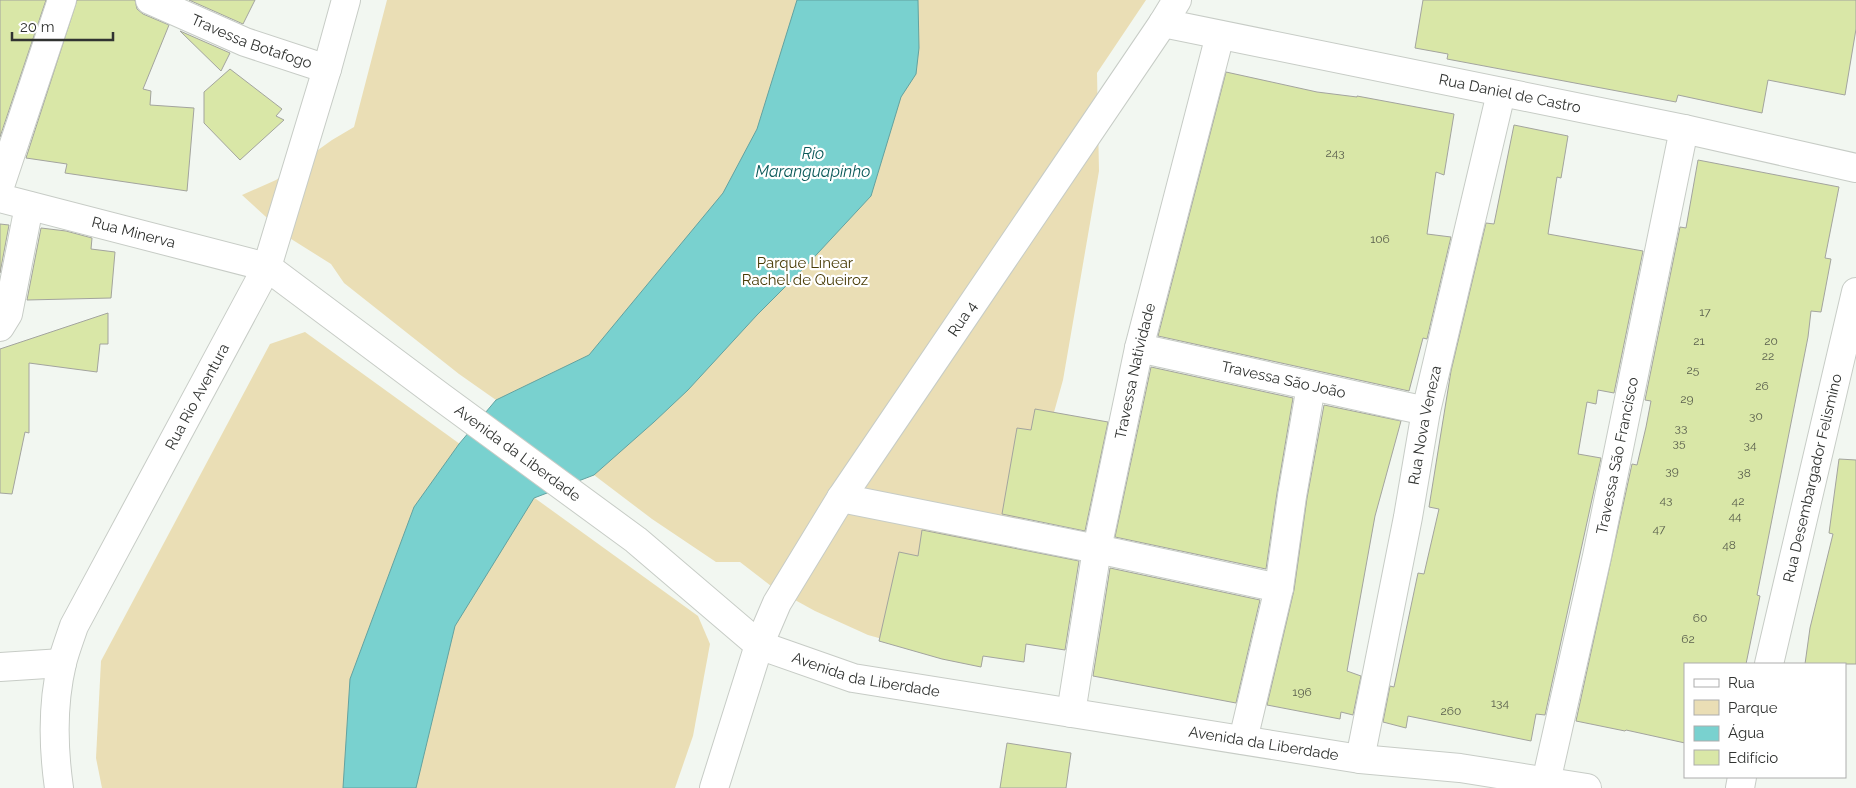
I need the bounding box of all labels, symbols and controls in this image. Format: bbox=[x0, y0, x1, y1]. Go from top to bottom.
scale bar bbox=[12, 10, 114, 42]
street label: Travessa Botafogo bbox=[188, 10, 314, 72]
text: 20 m bbox=[20, 18, 55, 36]
street label: Rua Daniel de Castro bbox=[1437, 70, 1583, 117]
water label: Rio Maranguapinho bbox=[756, 144, 870, 181]
house number: 243 bbox=[1325, 146, 1345, 160]
street label: Rua Minerva bbox=[90, 213, 177, 252]
house number: 106 bbox=[1370, 232, 1390, 246]
park label: Parque Linear Rachel de Queiroz bbox=[742, 254, 868, 289]
street label: Rua 4 bbox=[944, 298, 981, 340]
street label: Travessa Natividade bbox=[1111, 301, 1159, 441]
house number: 17 bbox=[1699, 305, 1711, 319]
house number: 21 bbox=[1693, 334, 1705, 348]
house number: 20 bbox=[1764, 334, 1778, 348]
street label: Rua Rio Aventura bbox=[161, 340, 233, 453]
house number: 22 bbox=[1762, 349, 1774, 363]
street label: Travessa São João bbox=[1220, 357, 1348, 402]
house number: 25 bbox=[1687, 363, 1700, 377]
street label: Rua Nova Veneza bbox=[1405, 364, 1445, 486]
street label: Rua Desembargador Felismino bbox=[1779, 372, 1846, 584]
street label: Travessa São Francisco bbox=[1593, 375, 1642, 536]
house number: 26 bbox=[1755, 379, 1769, 393]
house number: 29 bbox=[1680, 392, 1694, 406]
street label: Avenida da Liberdade bbox=[451, 401, 584, 505]
house number: 30 bbox=[1749, 409, 1763, 423]
house number: 33 bbox=[1675, 421, 1687, 435]
house number: 35 bbox=[1673, 436, 1686, 450]
house number: 34 bbox=[1744, 438, 1757, 452]
house number: 39 bbox=[1665, 464, 1679, 478]
house number: 38 bbox=[1737, 466, 1751, 480]
house number: 43 bbox=[1660, 493, 1672, 507]
house number: 42 bbox=[1732, 494, 1744, 508]
house number: 44 bbox=[1728, 509, 1742, 523]
house number: 47 bbox=[1653, 522, 1666, 536]
house number: 48 bbox=[1722, 538, 1736, 552]
house number: 60 bbox=[1693, 611, 1707, 625]
house number: 62 bbox=[1681, 632, 1695, 646]
street label: Avenida da Liberdade bbox=[790, 648, 941, 701]
legend bbox=[1684, 663, 1846, 778]
text: Rua bbox=[1728, 674, 1755, 692]
house number: 196 bbox=[1292, 685, 1312, 699]
house number: 134 bbox=[1491, 696, 1509, 710]
text: Parque bbox=[1728, 699, 1778, 717]
house number: 260 bbox=[1441, 704, 1461, 718]
street label: Avenida da Liberdade bbox=[1187, 723, 1340, 765]
text: Água bbox=[1728, 724, 1764, 742]
text: Edifício bbox=[1728, 749, 1778, 767]

